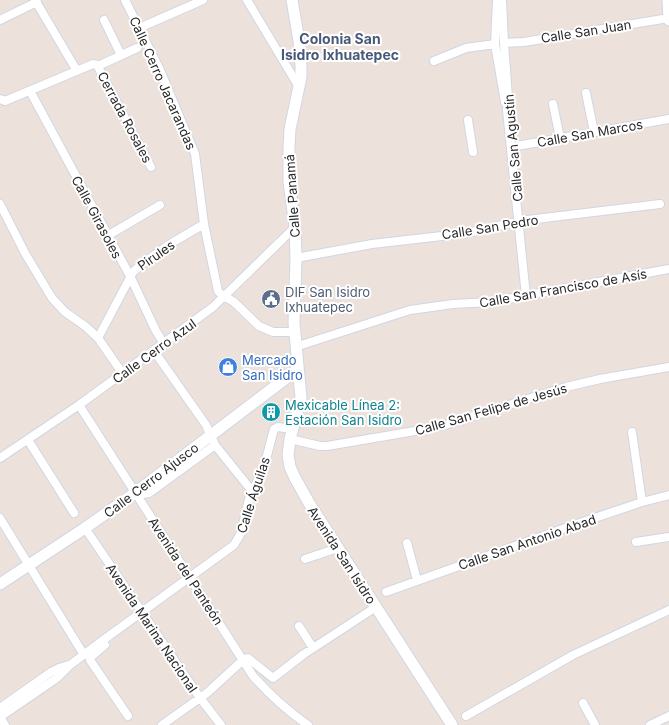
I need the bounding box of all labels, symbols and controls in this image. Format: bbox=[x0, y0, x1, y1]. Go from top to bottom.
street label: Calle Cerro Jacarandas bbox=[126, 14, 200, 152]
street label: Calle San Juan bbox=[540, 16, 632, 46]
district label: Colonia San Isidro Ixhuatepec bbox=[281, 30, 399, 63]
street label: Cerrada Rosales bbox=[94, 69, 156, 165]
street label: Calle San Agustín bbox=[500, 94, 526, 202]
street label: Calle San Marcos bbox=[536, 116, 644, 150]
street label: Calle Panamá bbox=[281, 154, 303, 238]
street label: Calle Girasoles bbox=[68, 173, 126, 261]
street label: Calle San Pedro bbox=[441, 211, 540, 243]
street label: Pirules bbox=[134, 236, 178, 273]
street label: Calle San Francisco de Asís bbox=[478, 265, 648, 311]
place label: DIF San Isidro Ixhuatepec bbox=[285, 284, 370, 315]
public building icon: DIF San Isidro Ixhuatepec bbox=[260, 288, 282, 310]
street label: Calle Cerro Azul bbox=[109, 315, 199, 387]
place label: Mercado San Isidro bbox=[242, 352, 303, 383]
shop icon: Mercado San Isidro bbox=[217, 356, 239, 378]
street label: Calle San Felipe de Jesús bbox=[413, 380, 569, 438]
place label: Mexicable Línea 2: Estación San Isidro bbox=[285, 397, 402, 428]
building icon: Mexicable Línea 2: Estación San Isidro bbox=[260, 401, 282, 423]
street label: Calle Cerro Ajusco bbox=[100, 439, 202, 521]
street label: Calle Águilas bbox=[233, 455, 273, 535]
street label: Avenida San Isidro bbox=[304, 503, 380, 607]
street label: Calle San Antonio Abad bbox=[456, 511, 598, 573]
street label: Avenida del Panteón bbox=[145, 514, 227, 628]
street label: Avenida Marina Nacional bbox=[103, 561, 201, 695]

